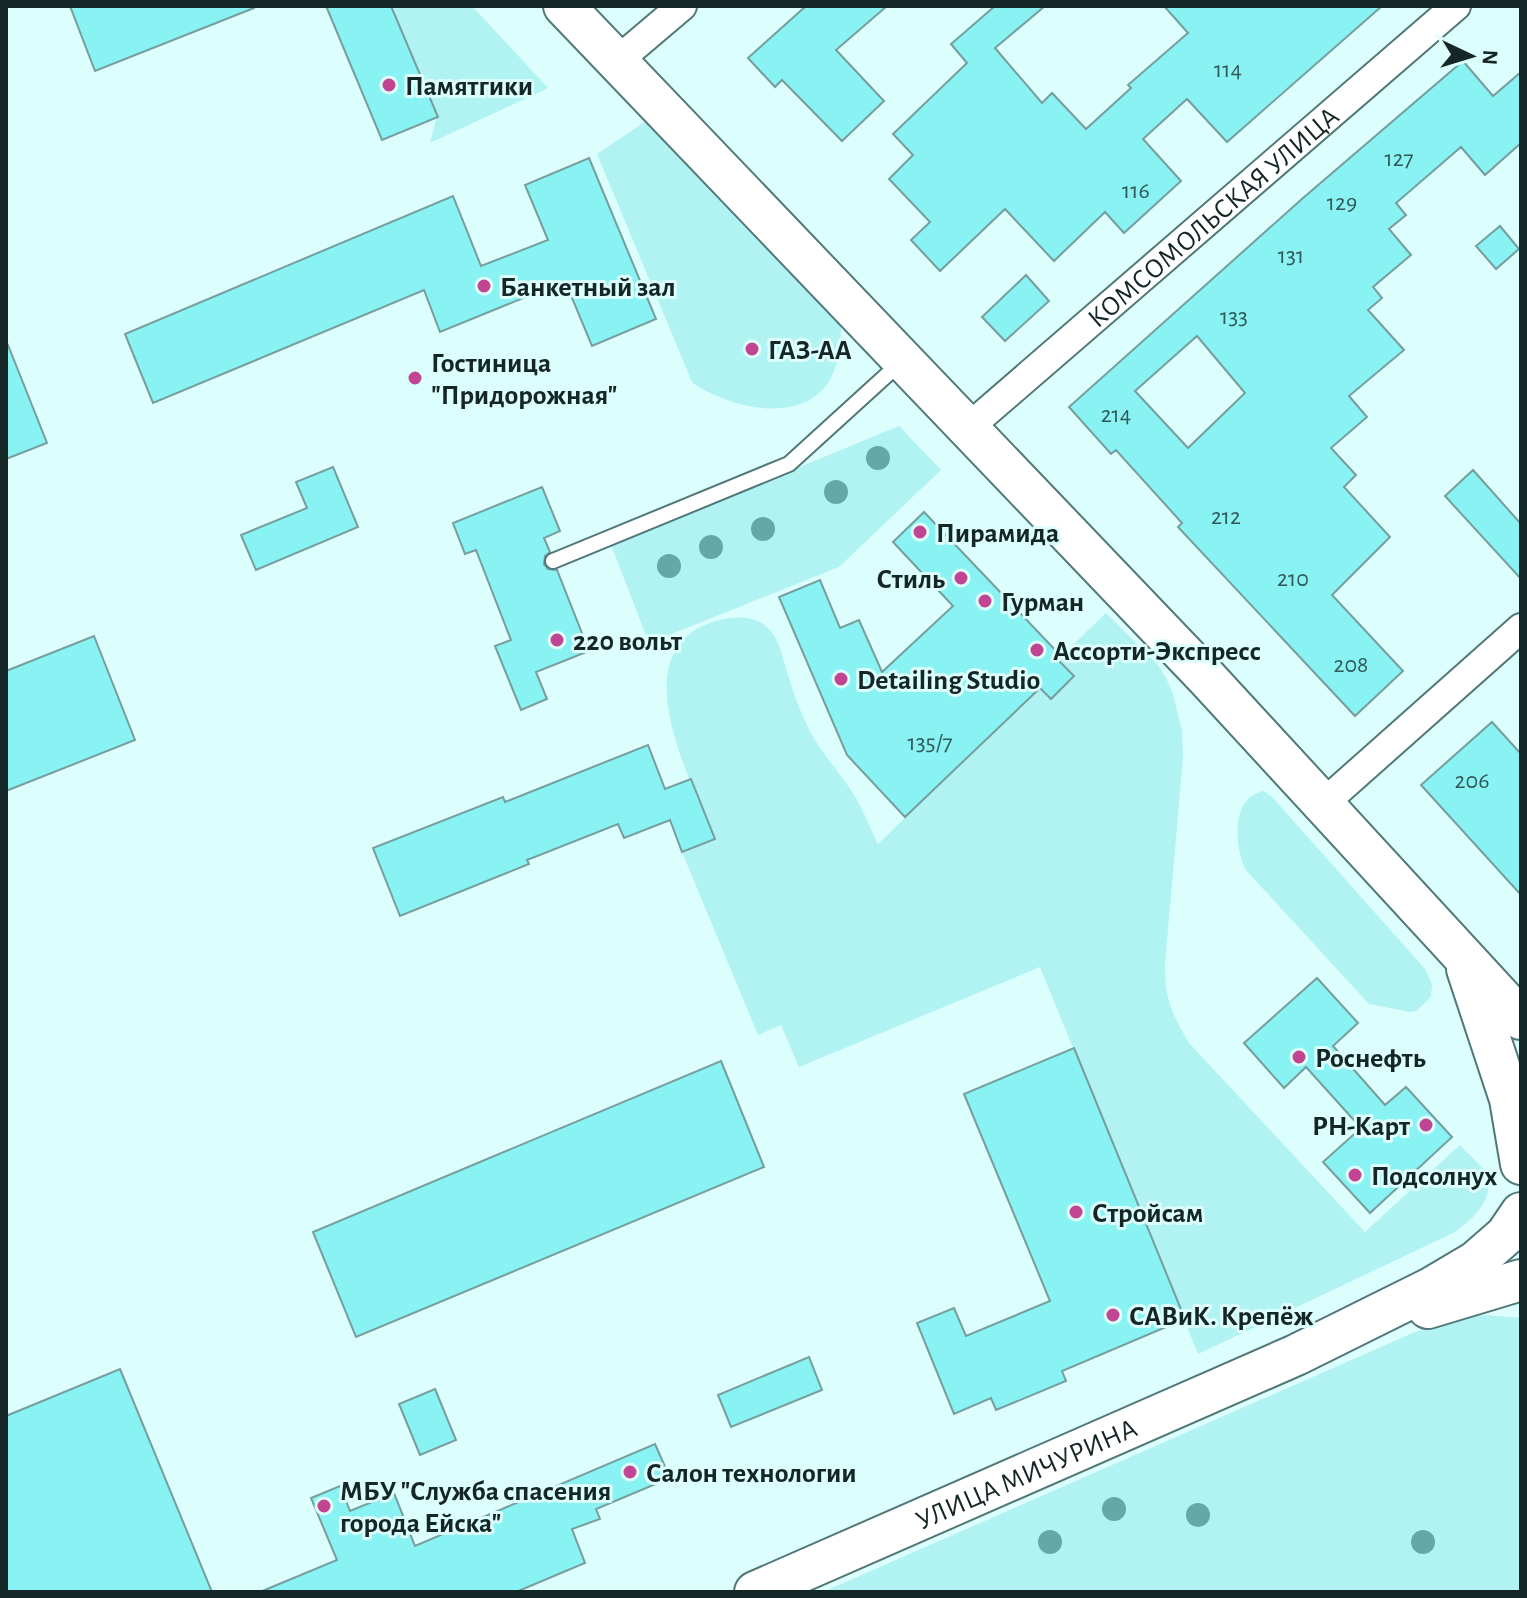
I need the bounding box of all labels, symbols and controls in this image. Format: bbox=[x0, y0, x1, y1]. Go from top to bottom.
north arrow bbox=[1431, 16, 1511, 96]
text: N bbox=[1478, 49, 1501, 66]
house number: 114 bbox=[1214, 58, 1242, 82]
place label: Памятгики bbox=[405, 73, 533, 101]
marker: Памятгики bbox=[380, 76, 398, 94]
street label: КОМСОМОЛЬСКАЯ УЛИЦА bbox=[1083, 102, 1345, 334]
house number: 127 bbox=[1384, 147, 1414, 171]
house number: 116 bbox=[1122, 179, 1150, 203]
house number: 129 bbox=[1327, 191, 1357, 215]
house number: 131 bbox=[1278, 244, 1304, 268]
place label: Банкетный зал bbox=[500, 274, 676, 302]
marker: Банкетный зал bbox=[475, 277, 493, 295]
house number: 133 bbox=[1220, 305, 1248, 329]
place label: ГАЗ-АА bbox=[768, 337, 852, 365]
marker: ГАЗ-АА bbox=[743, 340, 761, 358]
place label: Гостиница "Придорожная" bbox=[431, 350, 618, 410]
marker: Гостиница "Придорожная" bbox=[406, 369, 424, 387]
house number: 214 bbox=[1101, 403, 1131, 427]
house number: 212 bbox=[1211, 505, 1241, 529]
place label: Пирамида bbox=[936, 520, 1059, 548]
marker: Пирамида bbox=[911, 523, 929, 541]
place label: Стиль bbox=[877, 566, 945, 594]
house number: 210 bbox=[1277, 567, 1309, 591]
marker: Стиль bbox=[952, 569, 970, 587]
place label: Гурман bbox=[1001, 589, 1084, 617]
marker: Гурман bbox=[976, 592, 994, 610]
place label: 220 вольт bbox=[573, 628, 683, 656]
marker: 220 вольт bbox=[548, 631, 566, 649]
place label: Ассорти-Экспресс bbox=[1053, 638, 1261, 666]
marker: Ассорти-Экспресс bbox=[1028, 641, 1046, 659]
house number: 208 bbox=[1334, 653, 1368, 677]
place label: Detailing Studio bbox=[857, 667, 1040, 695]
marker: Detailing Studio bbox=[832, 670, 850, 688]
house number: 135/7 bbox=[907, 731, 953, 755]
house number: 206 bbox=[1455, 769, 1489, 793]
place label: Роснефть bbox=[1315, 1045, 1426, 1073]
marker: Роснефть bbox=[1290, 1048, 1308, 1066]
place label: РН-Карт bbox=[1312, 1113, 1411, 1141]
marker: РН-Карт bbox=[1417, 1116, 1435, 1134]
place label: Подсолнух bbox=[1371, 1163, 1497, 1191]
marker: Подсолнух bbox=[1346, 1166, 1364, 1184]
place label: Стройсам bbox=[1092, 1200, 1203, 1228]
marker: Стройсам bbox=[1067, 1203, 1085, 1221]
place label: САВиК. Крепёж bbox=[1129, 1303, 1314, 1331]
marker: САВиК. Крепёж bbox=[1104, 1306, 1122, 1324]
street label: УЛИЦА МИЧУРИНА bbox=[912, 1414, 1142, 1536]
place label: Салон технологии bbox=[646, 1460, 857, 1488]
marker: Салон технологии bbox=[621, 1463, 639, 1481]
place label: МБУ "Служба спасения города Ейска" bbox=[340, 1478, 611, 1538]
marker: МБУ "Служба спасения города Ейска" bbox=[315, 1497, 333, 1515]

